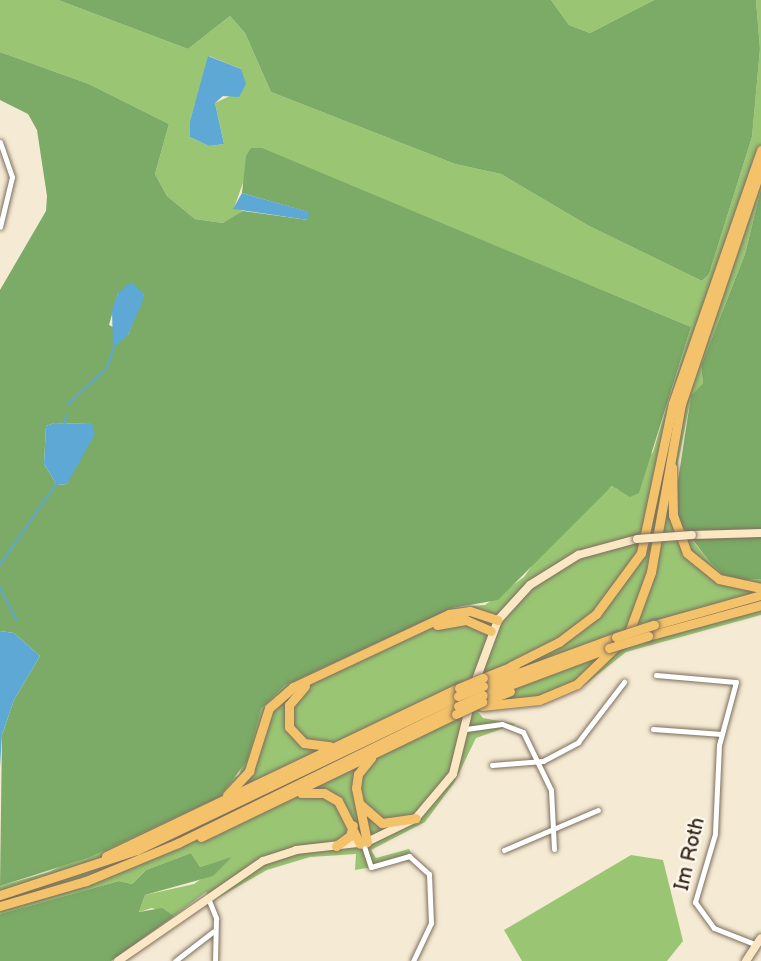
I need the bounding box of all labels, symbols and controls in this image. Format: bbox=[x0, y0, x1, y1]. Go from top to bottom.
street label: Im Roth bbox=[669, 815, 711, 893]

